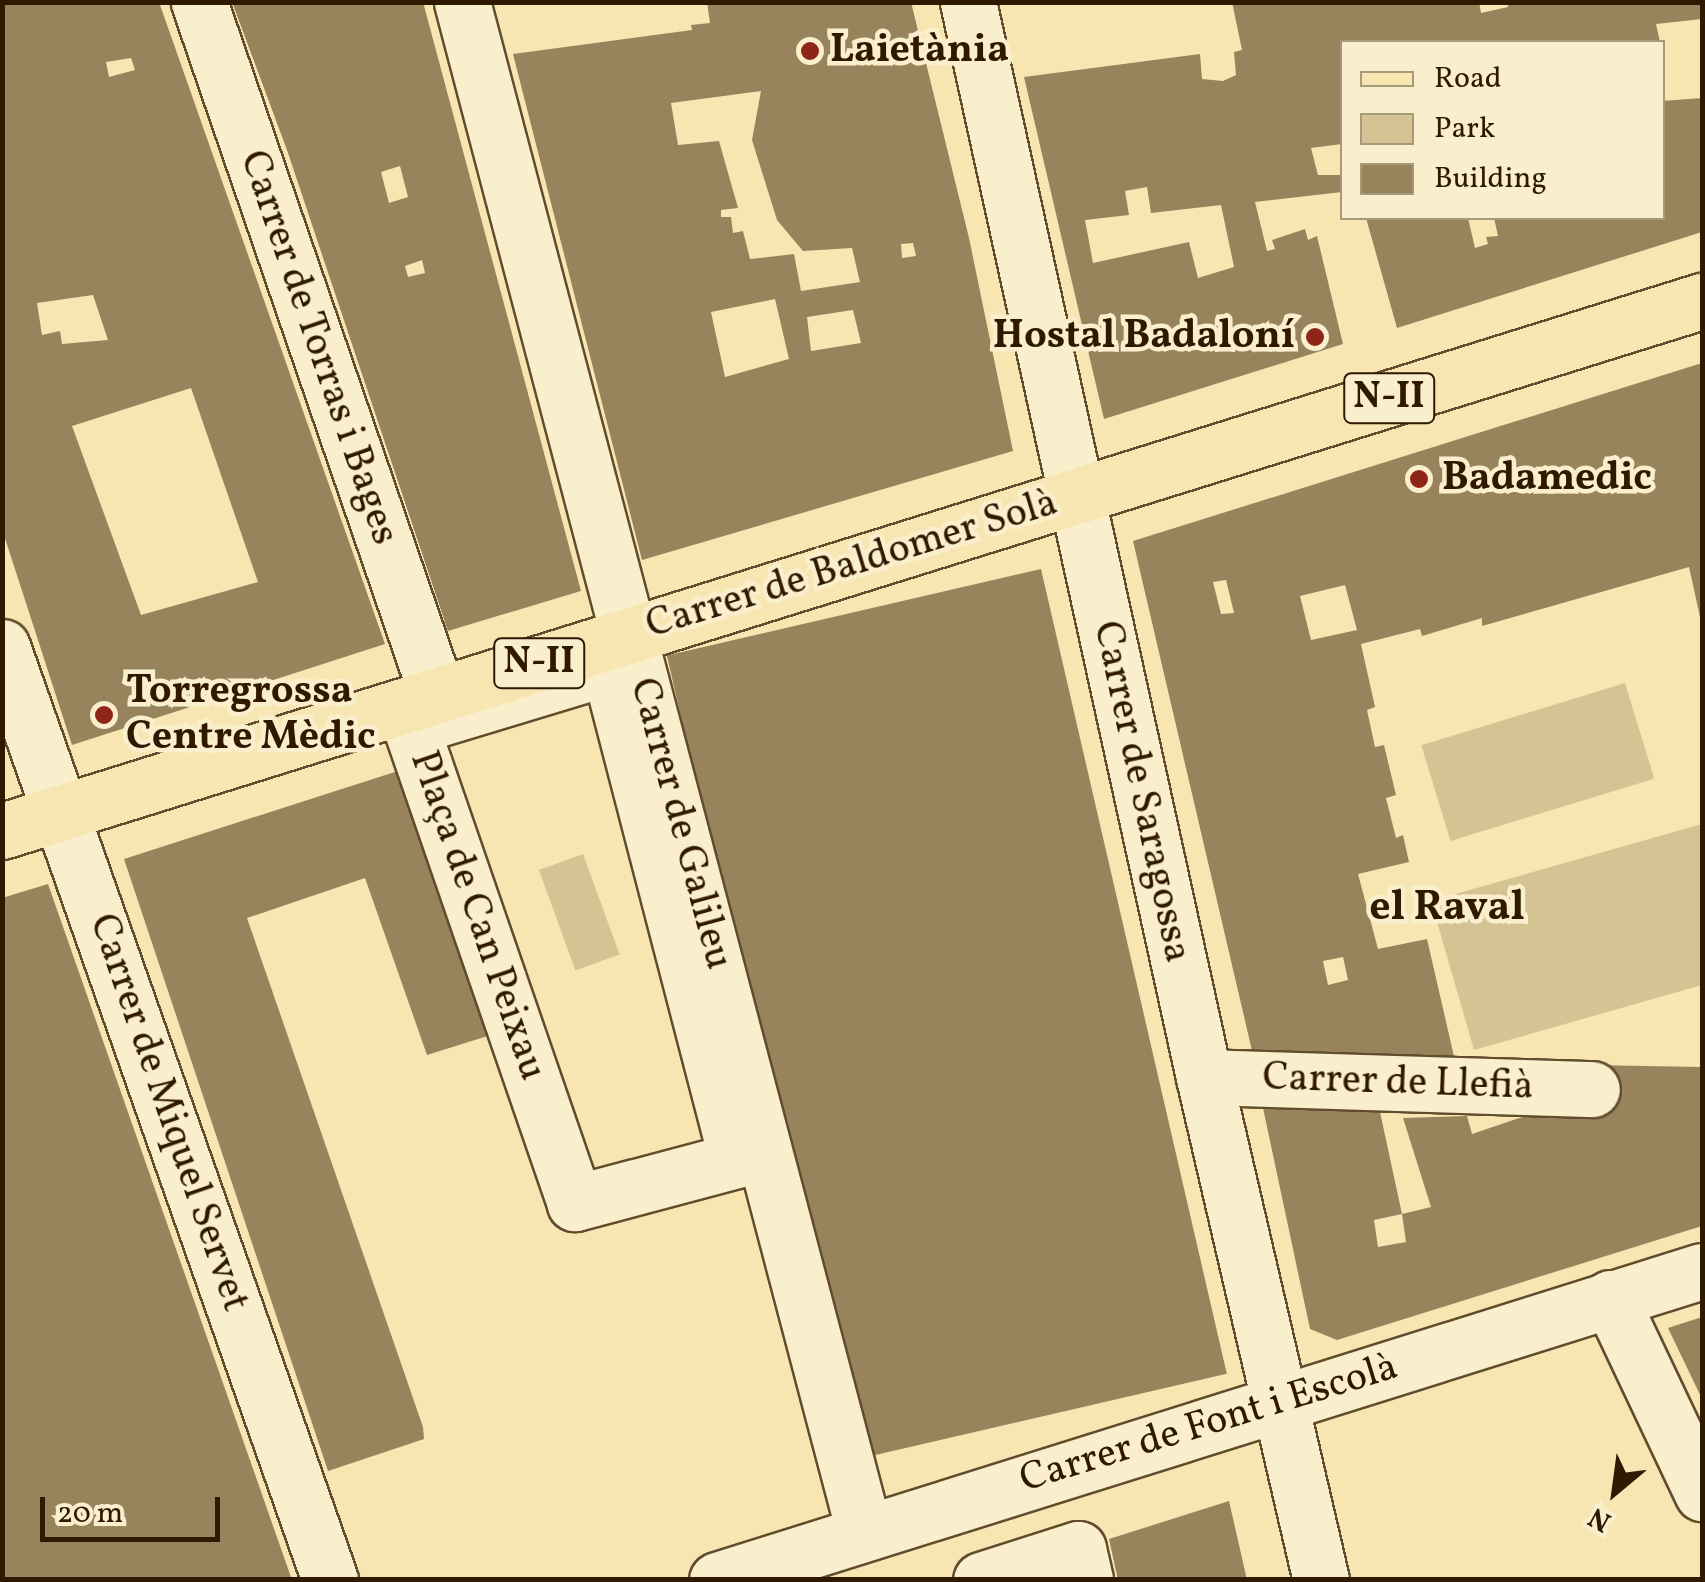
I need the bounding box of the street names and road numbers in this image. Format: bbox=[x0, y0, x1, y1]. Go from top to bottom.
street label: Carrer de Torras i Bages bbox=[228, 144, 408, 552]
road number: N-II bbox=[1342, 365, 1436, 431]
street label: Carrer de Baldomer Solà bbox=[641, 480, 1063, 650]
street label: Carrer de Saragossa bbox=[1081, 617, 1201, 967]
road number: N-II bbox=[492, 630, 586, 696]
street label: Carrer de Galileu bbox=[618, 673, 742, 975]
street label: Plaça de Can Peixau bbox=[398, 745, 556, 1087]
street label: Carrer de Miquel Servet bbox=[77, 908, 259, 1318]
street label: Carrer de Llefià bbox=[1262, 1054, 1534, 1112]
street label: Carrer de Font i Escolà bbox=[1014, 1344, 1404, 1504]

